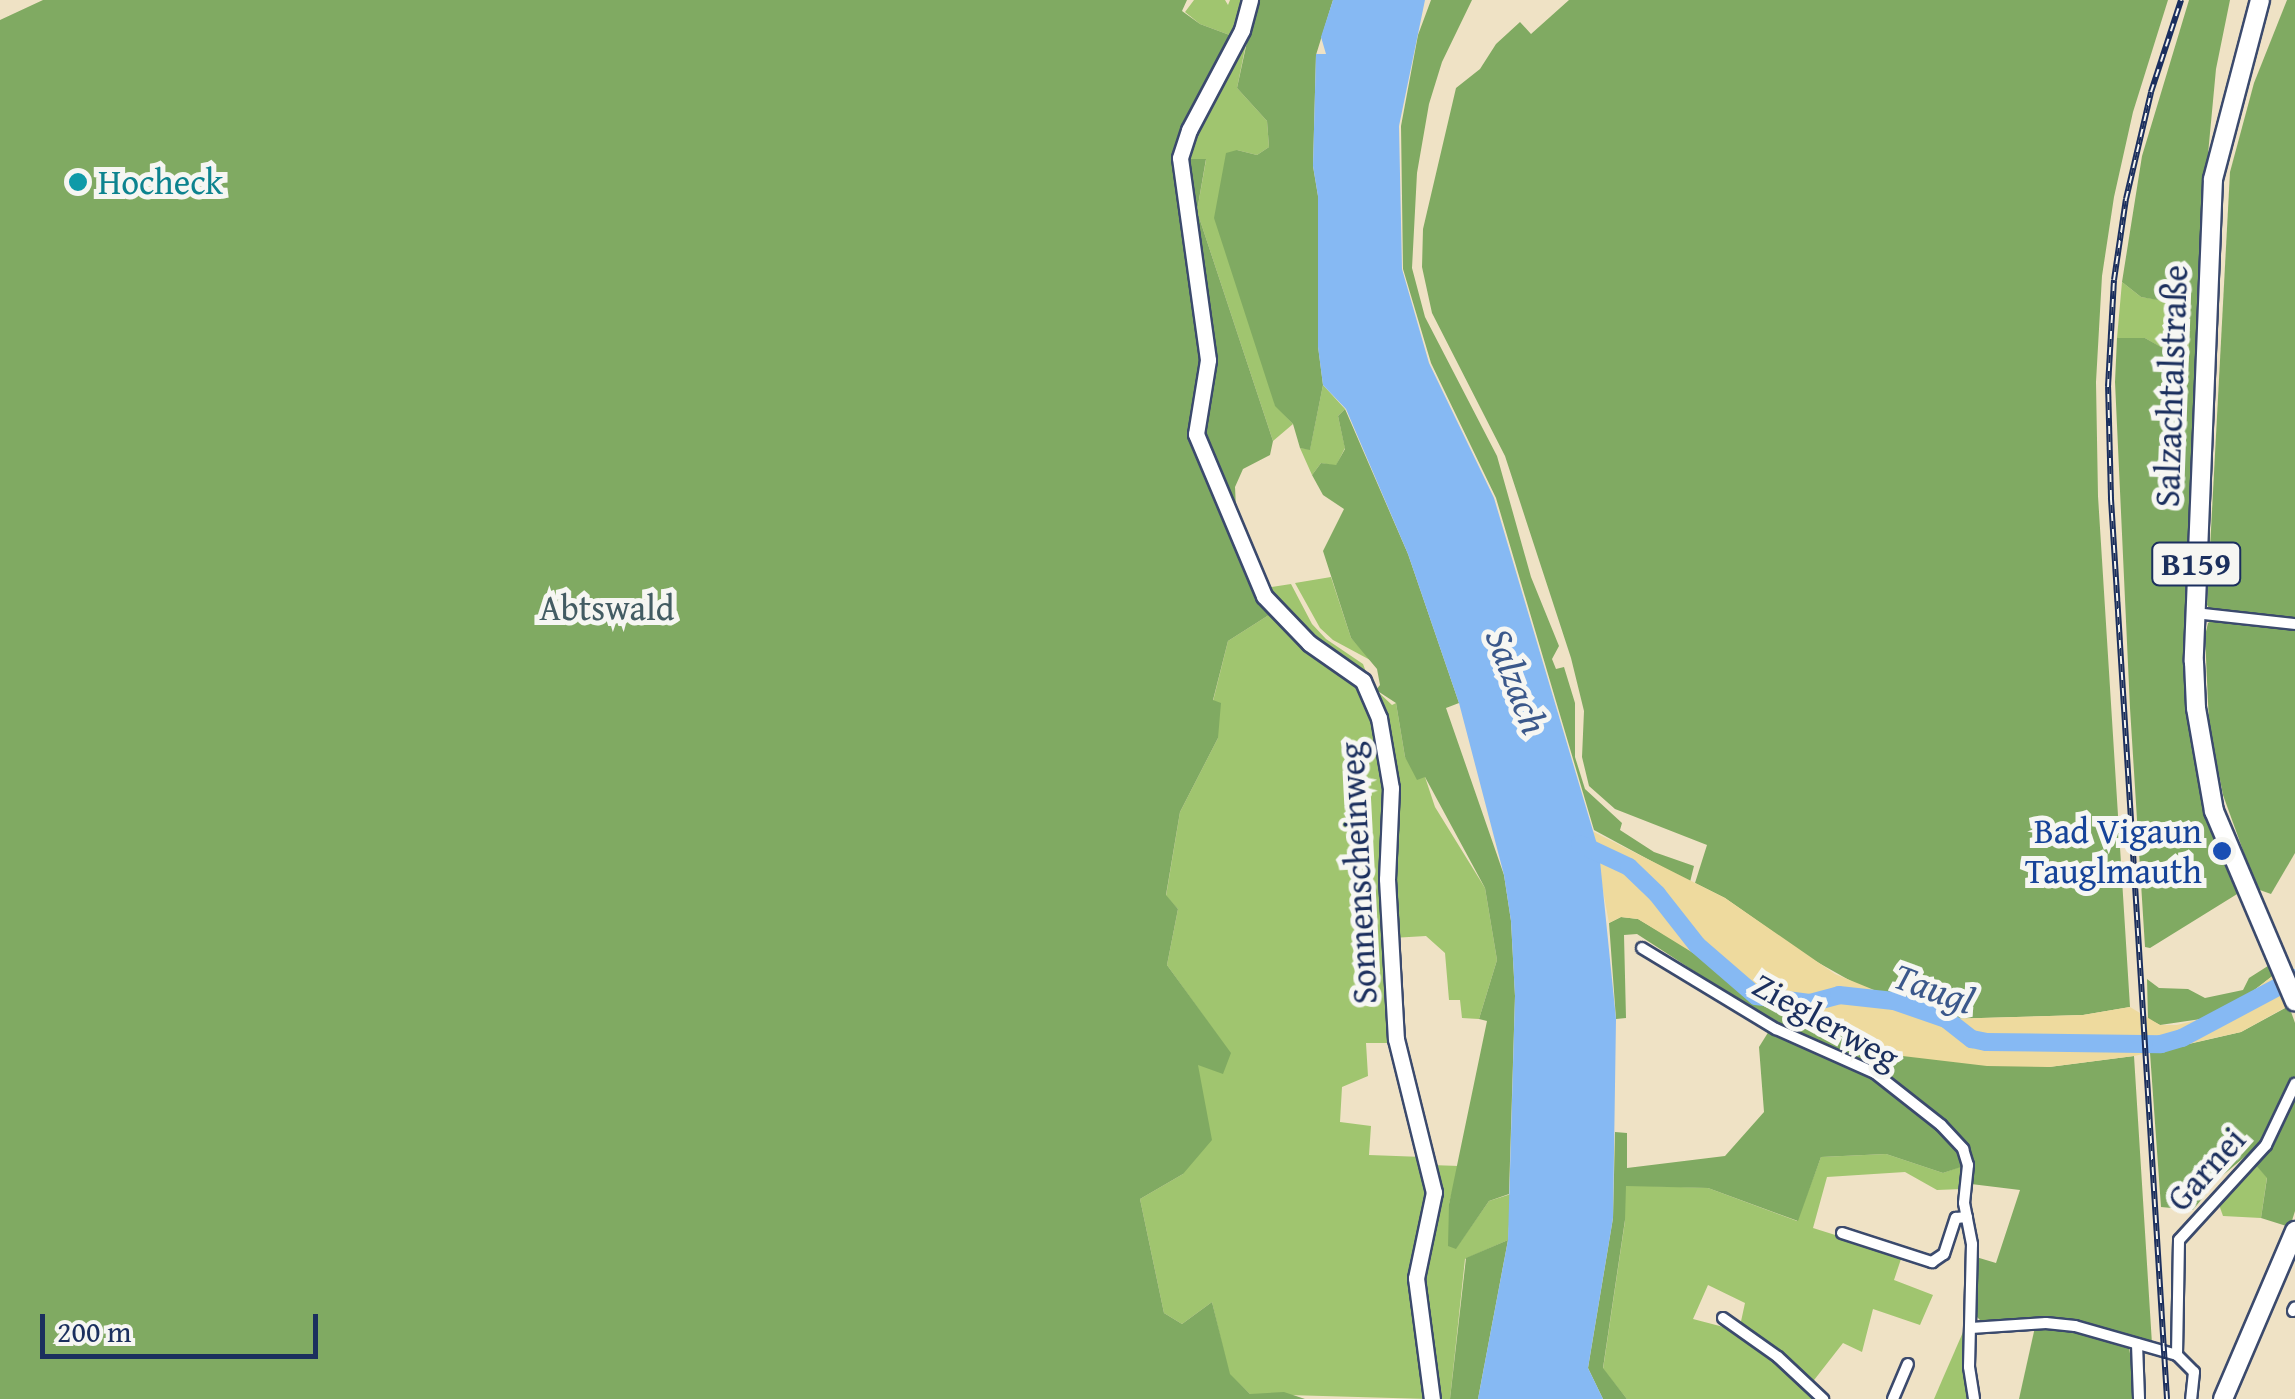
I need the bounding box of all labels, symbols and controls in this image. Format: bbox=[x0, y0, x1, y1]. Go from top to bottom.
place label: Hocheck bbox=[98, 161, 223, 203]
marker: Hocheck bbox=[67, 171, 89, 193]
street label: Salzachtalstraße bbox=[2146, 264, 2196, 508]
road number: B159 bbox=[2151, 537, 2241, 591]
park label: Abtswald bbox=[540, 587, 674, 629]
water label: Salzach bbox=[1476, 622, 1558, 740]
street label: Sonnenscheinweg bbox=[1330, 741, 1386, 1005]
place label: Bad Vigaun Tauglmauth bbox=[2025, 810, 2202, 892]
marker: Bad Vigaun Tauglmauth bbox=[2211, 840, 2233, 862]
water label: Taugl bbox=[1888, 953, 1980, 1023]
street label: Zieglerweg bbox=[1745, 964, 1907, 1078]
street label: Garnei bbox=[2158, 1119, 2254, 1219]
scale bar bbox=[45, 1294, 322, 1356]
text: 200 m bbox=[57, 1309, 131, 1353]

